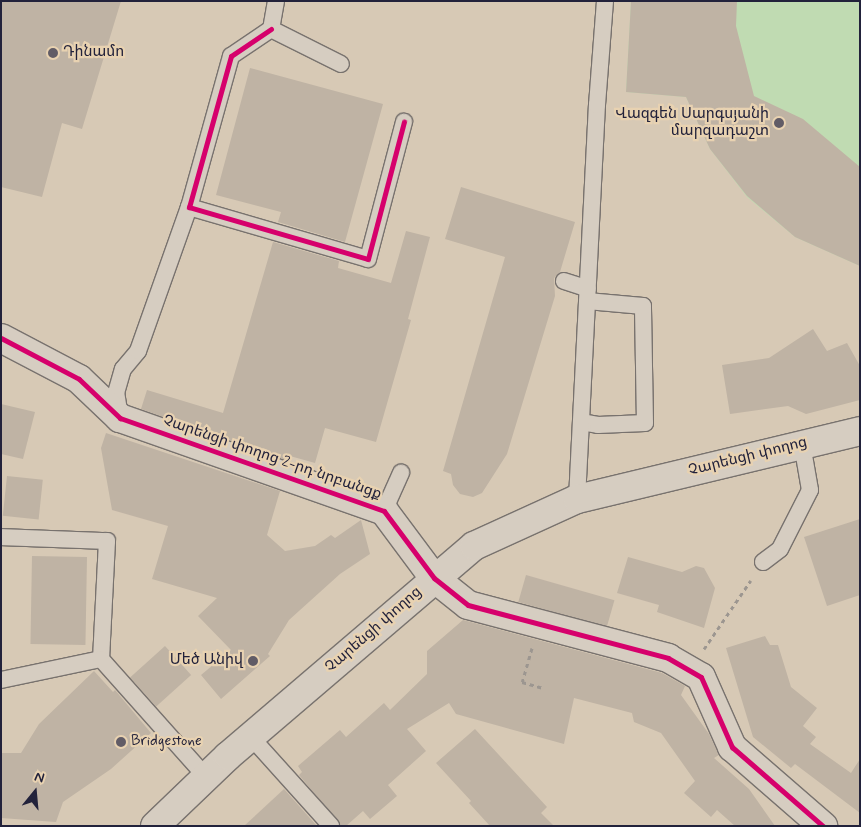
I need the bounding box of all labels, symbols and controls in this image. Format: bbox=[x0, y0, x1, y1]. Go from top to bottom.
place label: Դինամո bbox=[63, 44, 124, 62]
marker: Դինամո bbox=[47, 47, 59, 59]
place label: Վազգեն Սարգսյանի մարզադաշտ bbox=[615, 105, 769, 140]
marker: Վազգեն Սարգսյանի մարզադաշտ bbox=[773, 117, 785, 129]
street label: Չարենցի փողոց 2-րդ նրբանցք bbox=[160, 412, 384, 504]
street label: Չարենցի փողոց bbox=[687, 434, 809, 480]
street label: Չարենցի փողոց bbox=[322, 583, 426, 677]
place label: Մեծ Անիվ bbox=[170, 652, 243, 670]
marker: Մեծ Անիվ bbox=[247, 655, 259, 667]
place label: Bridgestone bbox=[131, 733, 202, 751]
marker: Bridgestone bbox=[115, 736, 127, 748]
north arrow bbox=[10, 767, 60, 817]
text: N bbox=[32, 768, 46, 788]

